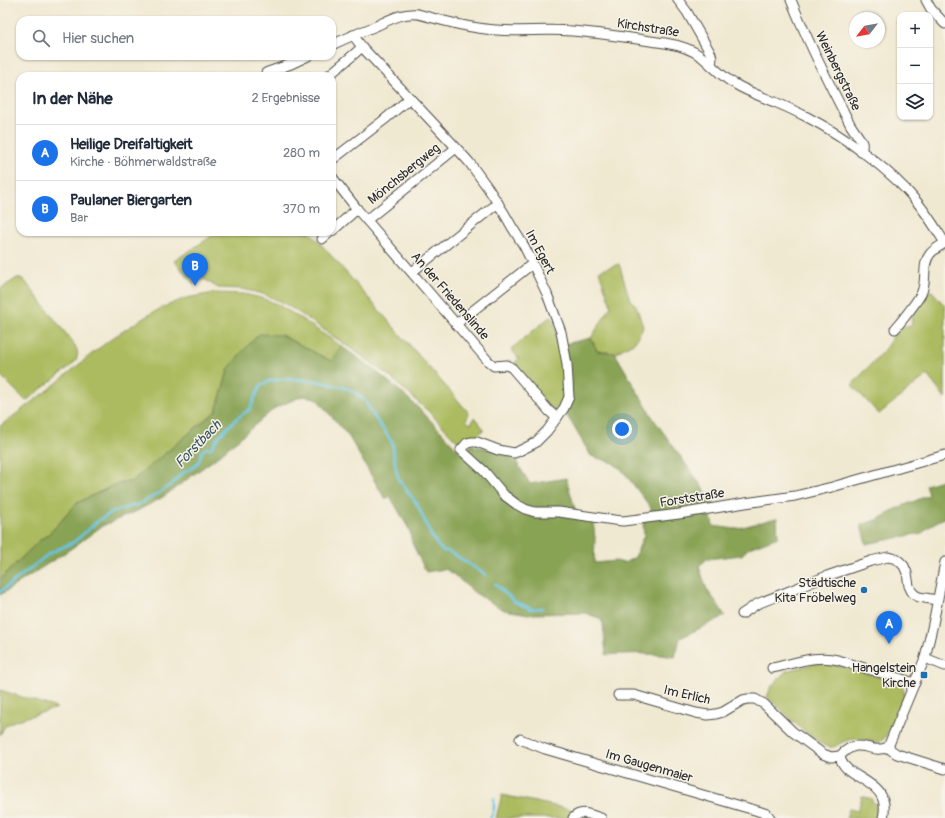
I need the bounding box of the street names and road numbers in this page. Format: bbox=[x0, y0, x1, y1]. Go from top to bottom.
street label: Kirchstraße bbox=[616, 15, 681, 41]
street label: Weinbergstraße bbox=[812, 29, 864, 114]
street label: Mönchsbergweg bbox=[365, 140, 444, 208]
street label: Im Egert bbox=[522, 227, 559, 277]
street label: An der Friedenslinde bbox=[407, 249, 493, 344]
street label: Forststraße bbox=[659, 485, 726, 511]
street label: Im Erlich bbox=[662, 682, 712, 708]
street label: Im Gaugenmaier bbox=[604, 746, 695, 786]

